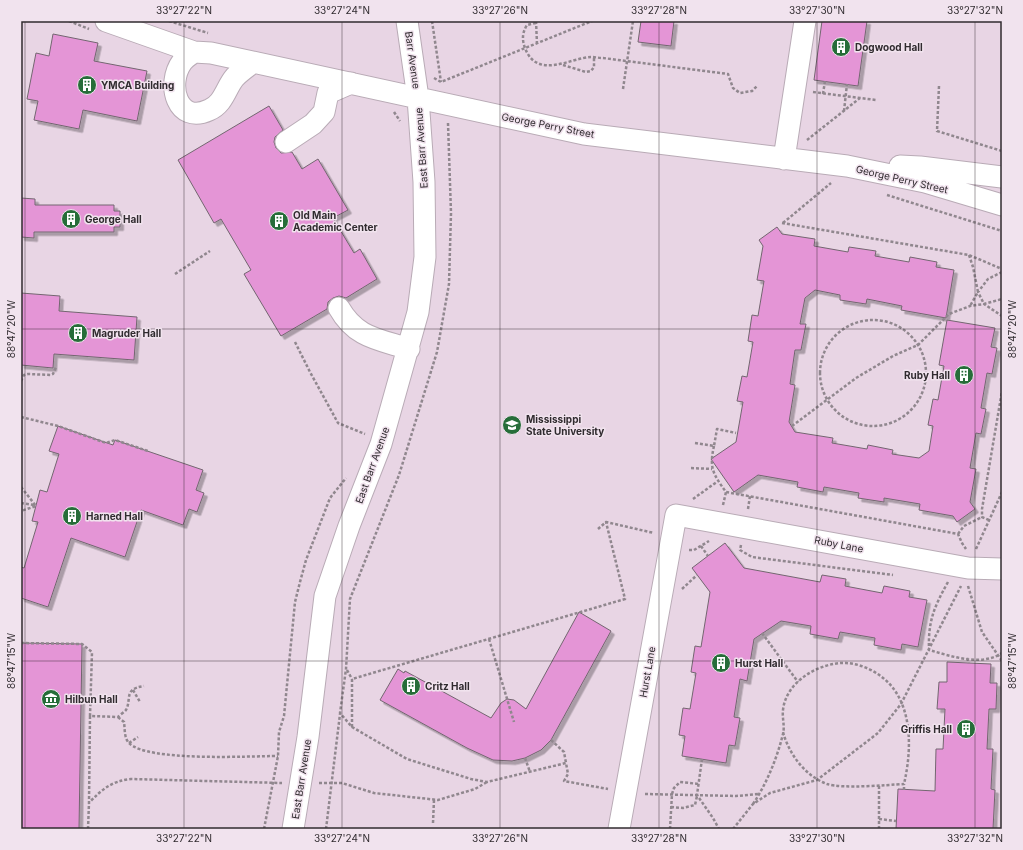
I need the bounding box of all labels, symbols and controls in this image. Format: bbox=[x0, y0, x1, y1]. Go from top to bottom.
text: 33°27'22"N bbox=[156, 4, 212, 16]
text: 33°27'24"N bbox=[314, 4, 370, 16]
text: 33°27'26"N bbox=[472, 4, 528, 16]
text: 33°27'28"N bbox=[631, 4, 687, 16]
text: 33°27'30"N bbox=[789, 4, 845, 16]
text: 33°27'32"N bbox=[947, 4, 1003, 16]
street label: Barr Avenue bbox=[403, 31, 423, 90]
building icon: Dogwood Hall bbox=[830, 36, 852, 58]
place label: Dogwood Hall bbox=[855, 41, 923, 54]
building icon: YMCA Building bbox=[76, 74, 98, 96]
place label: YMCA Building bbox=[101, 79, 174, 92]
street label: East Barr Avenue bbox=[412, 107, 430, 189]
street label: George Perry Street bbox=[501, 110, 596, 140]
street label: George Perry Street bbox=[855, 163, 950, 196]
building icon: George Hall bbox=[60, 208, 82, 230]
place label: Old Main Academic Center bbox=[293, 209, 378, 233]
building icon: Old Main Academic Center bbox=[268, 210, 290, 232]
place label: George Hall bbox=[85, 213, 142, 226]
text: 88°47'20"W bbox=[5, 300, 17, 358]
text: 88°47'20"W bbox=[1006, 300, 1018, 358]
building icon: Magruder Hall bbox=[67, 322, 89, 344]
place label: Magruder Hall bbox=[92, 327, 161, 340]
building icon: Ruby Hall bbox=[953, 364, 975, 386]
place label: Ruby Hall bbox=[904, 369, 950, 382]
place label: Mississippi State University bbox=[526, 413, 604, 438]
school or university icon: Mississippi State University bbox=[501, 414, 523, 436]
street label: East Barr Avenue bbox=[353, 425, 392, 505]
building icon: Harned Hall bbox=[61, 505, 83, 527]
place label: Harned Hall bbox=[86, 510, 143, 522]
street label: Ruby Lane bbox=[813, 533, 865, 555]
text: 88°47'15"W bbox=[5, 633, 17, 689]
text: 88°47'15"W bbox=[1006, 633, 1018, 689]
street label: Hurst Lane bbox=[637, 645, 657, 698]
building icon: Hurst Hall bbox=[710, 652, 732, 674]
place label: Hurst Hall bbox=[735, 657, 783, 669]
building icon: Critz Hall bbox=[400, 675, 422, 697]
place label: Critz Hall bbox=[425, 680, 470, 692]
museum icon: Hilbun Hall bbox=[40, 688, 62, 710]
place label: Hilbun Hall bbox=[65, 693, 118, 705]
building icon: Griffis Hall bbox=[955, 718, 977, 740]
place label: Griffis Hall bbox=[901, 723, 952, 735]
street label: East Barr Avenue bbox=[289, 738, 313, 820]
text: 33°27'22"N bbox=[156, 832, 212, 844]
text: 33°27'24"N bbox=[314, 832, 370, 844]
text: 33°27'26"N bbox=[472, 832, 528, 844]
text: 33°27'28"N bbox=[631, 832, 687, 844]
text: 33°27'30"N bbox=[789, 832, 845, 844]
text: 33°27'32"N bbox=[947, 832, 1003, 844]

